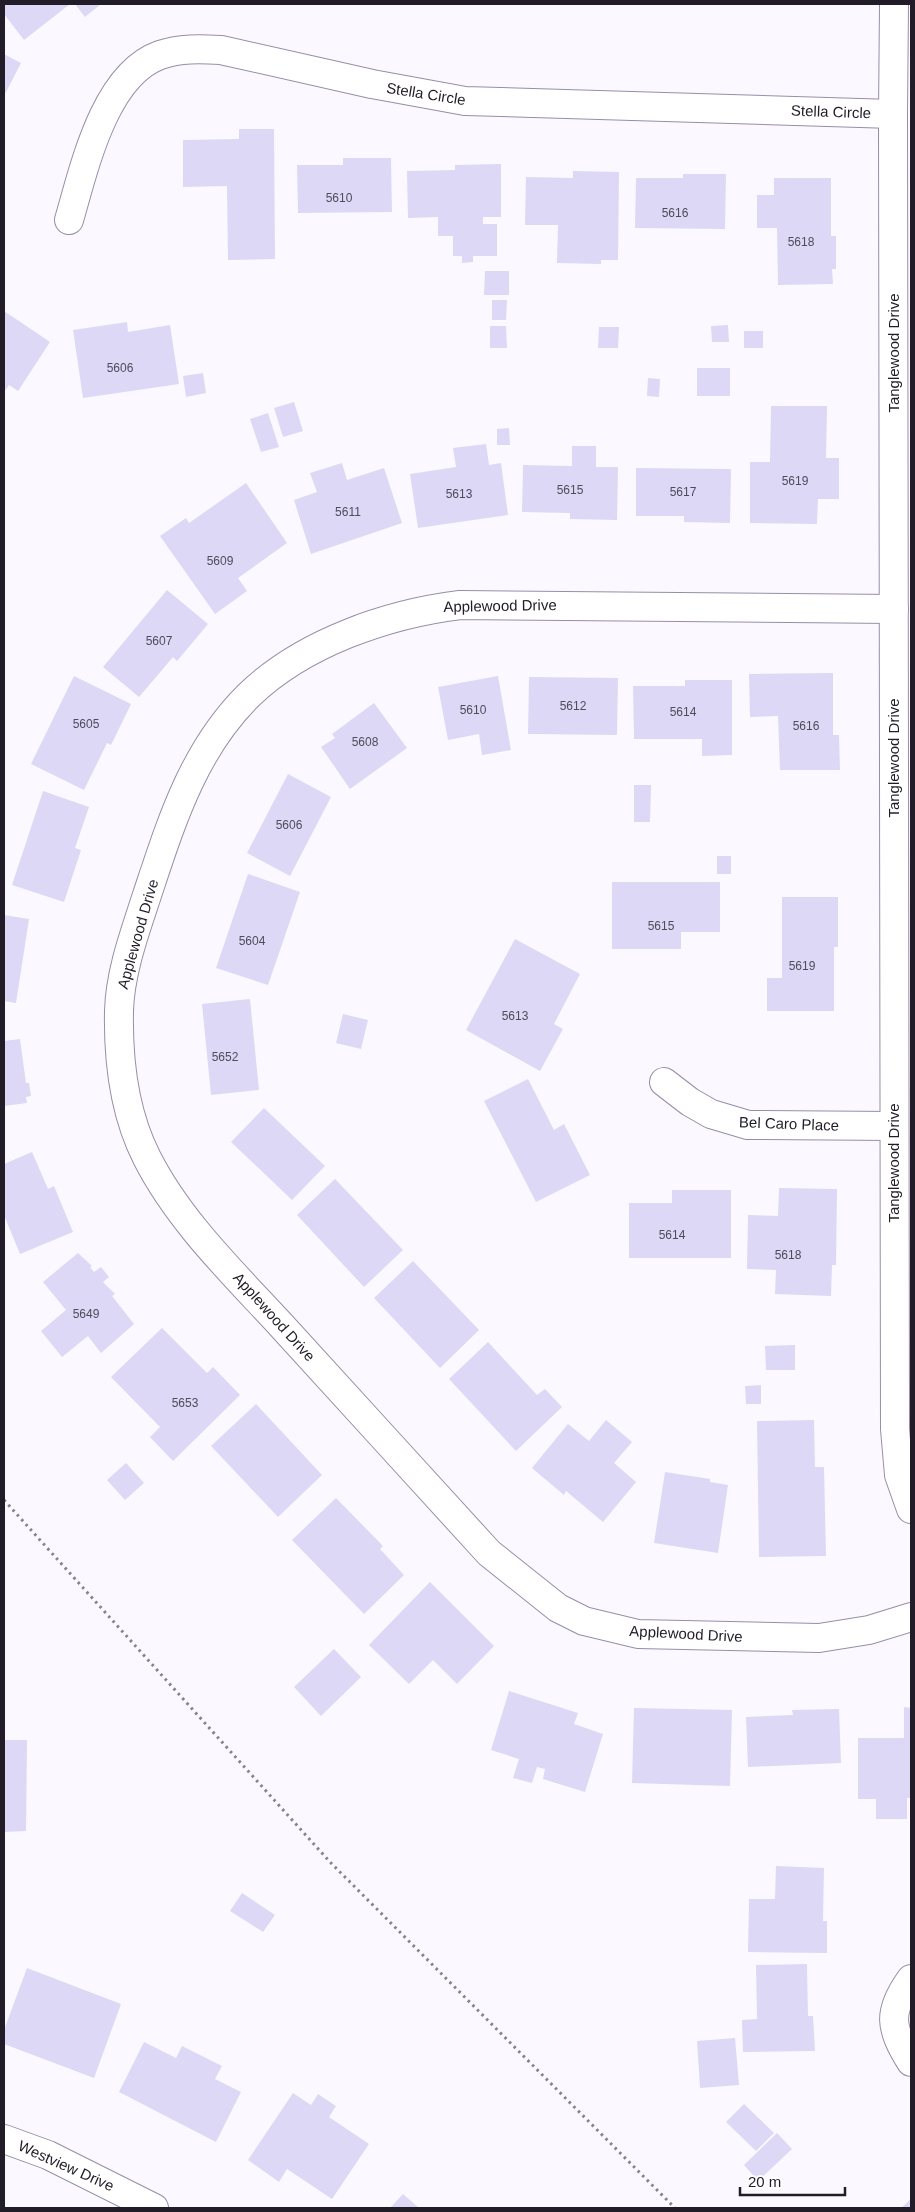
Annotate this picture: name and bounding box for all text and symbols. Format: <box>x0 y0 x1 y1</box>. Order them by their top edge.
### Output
street label: Stella Circle <box>385 79 467 108</box>
street label: Stella Circle <box>791 102 871 121</box>
house number: 5610 <box>326 191 353 205</box>
house number: 5616 <box>662 206 689 220</box>
house number: 5618 <box>788 235 815 249</box>
street label: Tanglewood Drive <box>885 293 902 413</box>
house number: 5606 <box>107 361 134 375</box>
house number: 5619 <box>782 474 809 488</box>
house number: 5615 <box>557 483 584 497</box>
house number: 5617 <box>670 485 697 499</box>
house number: 5613 <box>446 487 473 501</box>
house number: 5611 <box>335 505 361 519</box>
house number: 5609 <box>207 554 234 568</box>
street label: Applewood Drive <box>443 596 557 615</box>
house number: 5607 <box>146 634 173 648</box>
street label: Tanglewood Drive <box>885 698 902 818</box>
house number: 5612 <box>560 699 587 713</box>
house number: 5610 <box>460 703 487 717</box>
house number: 5614 <box>670 705 697 719</box>
house number: 5605 <box>73 717 100 731</box>
house number: 5616 <box>793 719 820 733</box>
house number: 5608 <box>352 735 379 749</box>
house number: 5606 <box>276 818 303 832</box>
street label: Applewood Drive <box>114 877 161 991</box>
house number: 5615 <box>648 919 675 933</box>
house number: 5604 <box>239 934 266 948</box>
house number: 5619 <box>789 959 816 973</box>
house number: 5613 <box>502 1009 529 1023</box>
house number: 5652 <box>212 1050 239 1064</box>
street label: Tanglewood Drive <box>885 1103 902 1223</box>
street label: Bel Caro Place <box>739 1113 839 1134</box>
house number: 5614 <box>659 1228 686 1242</box>
house number: 5618 <box>775 1248 802 1262</box>
street label: Applewood Drive <box>230 1269 319 1364</box>
house number: 5649 <box>73 1307 100 1321</box>
house number: 5653 <box>172 1396 199 1410</box>
street label: Applewood Drive <box>629 1622 743 1645</box>
street label: Westview Drive <box>16 2137 117 2194</box>
scale bar <box>740 2164 845 2196</box>
text: 20 m <box>748 2173 781 2190</box>

